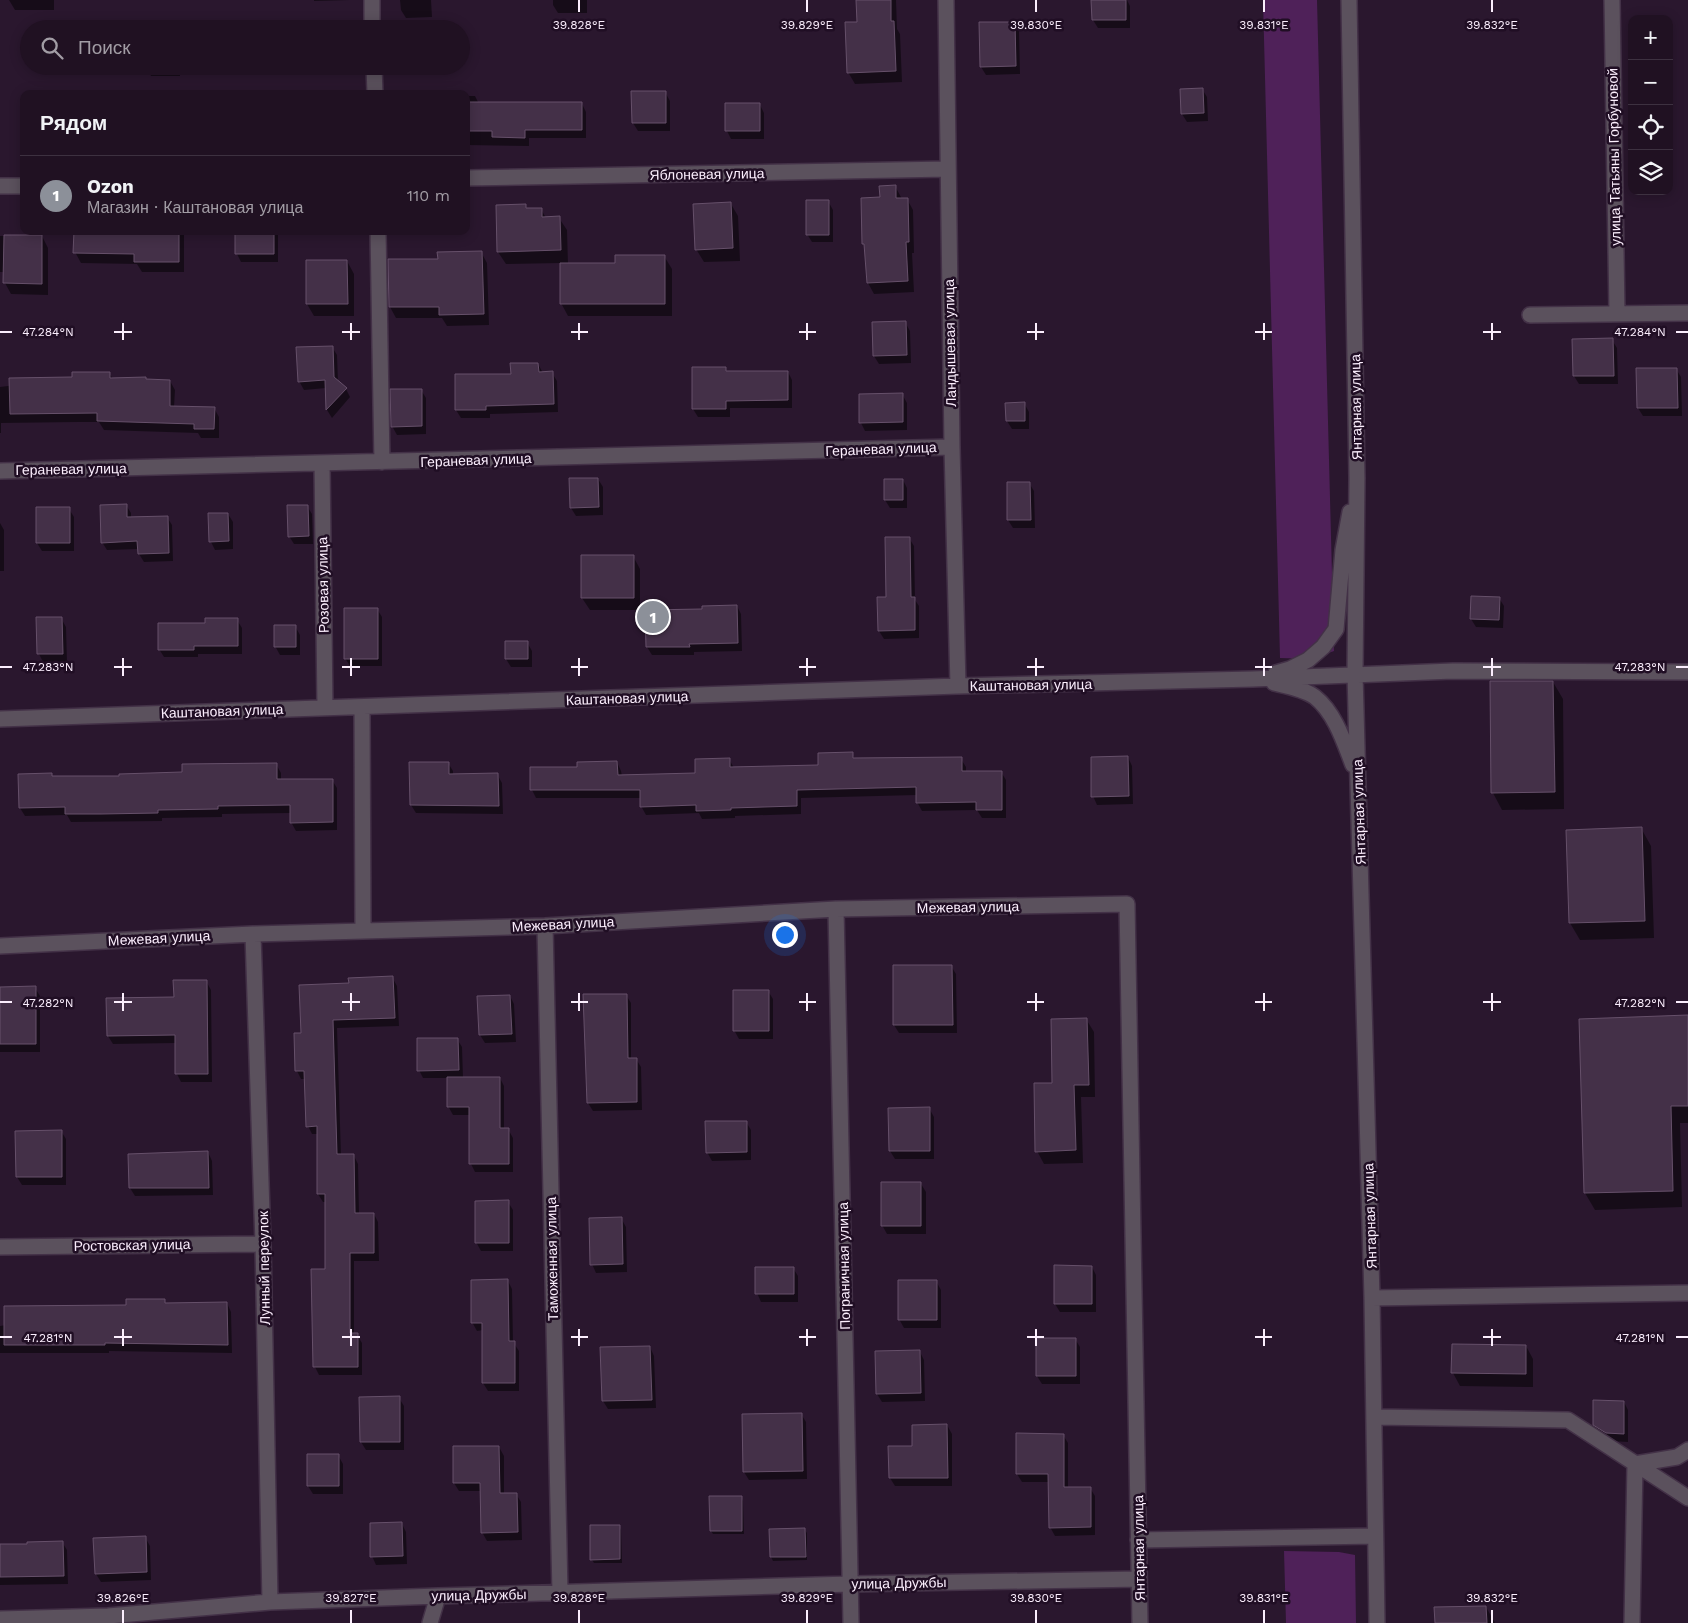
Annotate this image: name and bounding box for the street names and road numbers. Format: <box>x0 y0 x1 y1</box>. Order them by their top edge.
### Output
street label: улица Татьяны Горбуновой <box>1604 68 1624 246</box>
street label: Яблоневая улица <box>649 165 765 183</box>
street label: Ландышевая улица <box>941 279 959 407</box>
street label: Янтарная улица <box>1347 354 1365 460</box>
street label: Гераневая улица <box>825 439 937 459</box>
street label: Гераневая улица <box>420 450 532 470</box>
street label: Гераневая улица <box>15 460 127 478</box>
street label: Розовая улица <box>314 537 332 633</box>
street label: Каштановая улица <box>970 676 1093 694</box>
street label: Каштановая улица <box>565 688 689 708</box>
street label: Каштановая улица <box>160 701 284 721</box>
street label: Янтарная улица <box>1349 759 1369 865</box>
street label: Межевая улица <box>917 898 1020 916</box>
street label: Межевая улица <box>511 913 615 935</box>
street label: Межевая улица <box>107 927 211 949</box>
street label: Янтарная улица <box>1360 1163 1380 1269</box>
street label: Таможенная улица <box>543 1197 561 1321</box>
street label: Пограничная улица <box>835 1202 853 1330</box>
street label: Лунный переулок <box>255 1210 273 1325</box>
street label: Ростовская улица <box>73 1236 191 1254</box>
street label: Янтарная улица <box>1130 1495 1148 1601</box>
street label: улица Дружбы <box>851 1574 947 1592</box>
street label: улица Дружбы <box>431 1586 527 1604</box>

